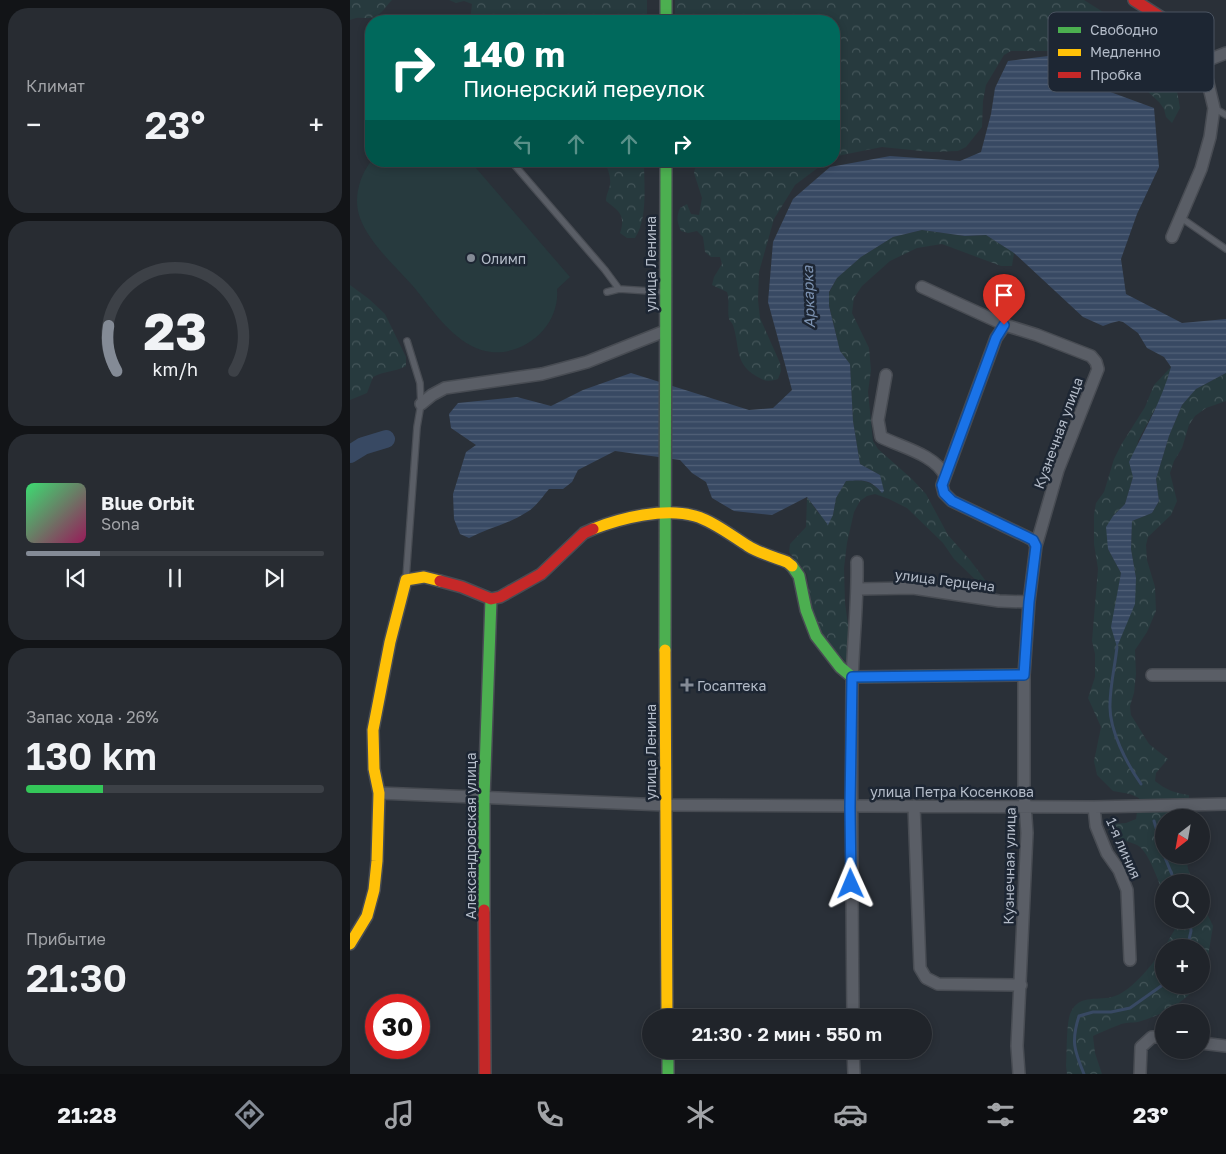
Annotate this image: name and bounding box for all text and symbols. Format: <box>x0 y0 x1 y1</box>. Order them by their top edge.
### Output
legend <box>1048 12 1214 92</box>
text: Свободно <box>1090 21 1158 38</box>
text: 140 m <box>463 33 565 75</box>
icon: right <box>380 35 445 100</box>
text: Медленно <box>1090 43 1161 60</box>
text: Пробка <box>1090 66 1142 83</box>
text: Пионерский переулок <box>463 75 705 102</box>
text: Климат <box>26 76 85 96</box>
text: 23° <box>145 102 205 147</box>
text: − <box>26 108 41 141</box>
text: + <box>309 108 324 141</box>
icon: left <box>509 130 537 158</box>
icon: ahead <box>562 130 590 158</box>
icon: ahead <box>615 130 643 158</box>
icon: right <box>668 130 696 158</box>
street label: улица Ленина <box>642 216 659 312</box>
place label: Олимп <box>481 250 526 267</box>
marker: Олимп <box>465 252 477 264</box>
water label: Аркарка <box>798 265 818 328</box>
pin <box>983 274 1025 325</box>
icon: arrive <box>990 281 1018 309</box>
text: 23 <box>143 299 207 361</box>
text: km/h <box>152 358 198 380</box>
street label: Кузнечная улица <box>1030 375 1086 491</box>
text: Blue Orbit <box>101 491 195 514</box>
text: Sona <box>101 514 140 534</box>
icon: previous <box>62 564 90 592</box>
icon: pause <box>161 564 189 592</box>
icon: next <box>260 564 288 592</box>
street label: улица Герцена <box>894 565 996 595</box>
place label: Госаптека <box>697 677 766 694</box>
marker: Госаптека <box>681 679 693 691</box>
street label: улица Ленина <box>642 704 659 800</box>
text: Запас хода · 26% <box>26 707 159 727</box>
text: 130 km <box>26 733 157 778</box>
street label: Александровская улица <box>462 752 479 920</box>
street label: улица Петра Косенкова <box>870 783 1034 800</box>
street label: Кузнечная улица <box>999 807 1019 925</box>
north arrow <box>1155 809 1210 864</box>
map controls <box>1155 809 1210 1059</box>
street label: 1-я линия <box>1103 815 1145 881</box>
position arrow <box>824 857 876 909</box>
button: search <box>1155 874 1210 929</box>
text: Прибытие <box>26 929 106 949</box>
button: + <box>1155 939 1210 994</box>
text: 21:30 <box>26 955 127 1000</box>
speed limit sign: 30 <box>365 994 430 1059</box>
button: − <box>1155 1004 1210 1059</box>
text: 21:30 · 2 мин · 550 m <box>692 1022 882 1045</box>
icon: directions <box>232 1097 267 1132</box>
icon: music <box>382 1097 417 1132</box>
icon: phone <box>532 1097 567 1132</box>
icon: climate <box>683 1097 718 1132</box>
icon: car <box>833 1097 868 1132</box>
icon: filters <box>983 1097 1018 1132</box>
text: 21:28 <box>58 1101 117 1128</box>
text: 23° <box>1133 1101 1168 1128</box>

